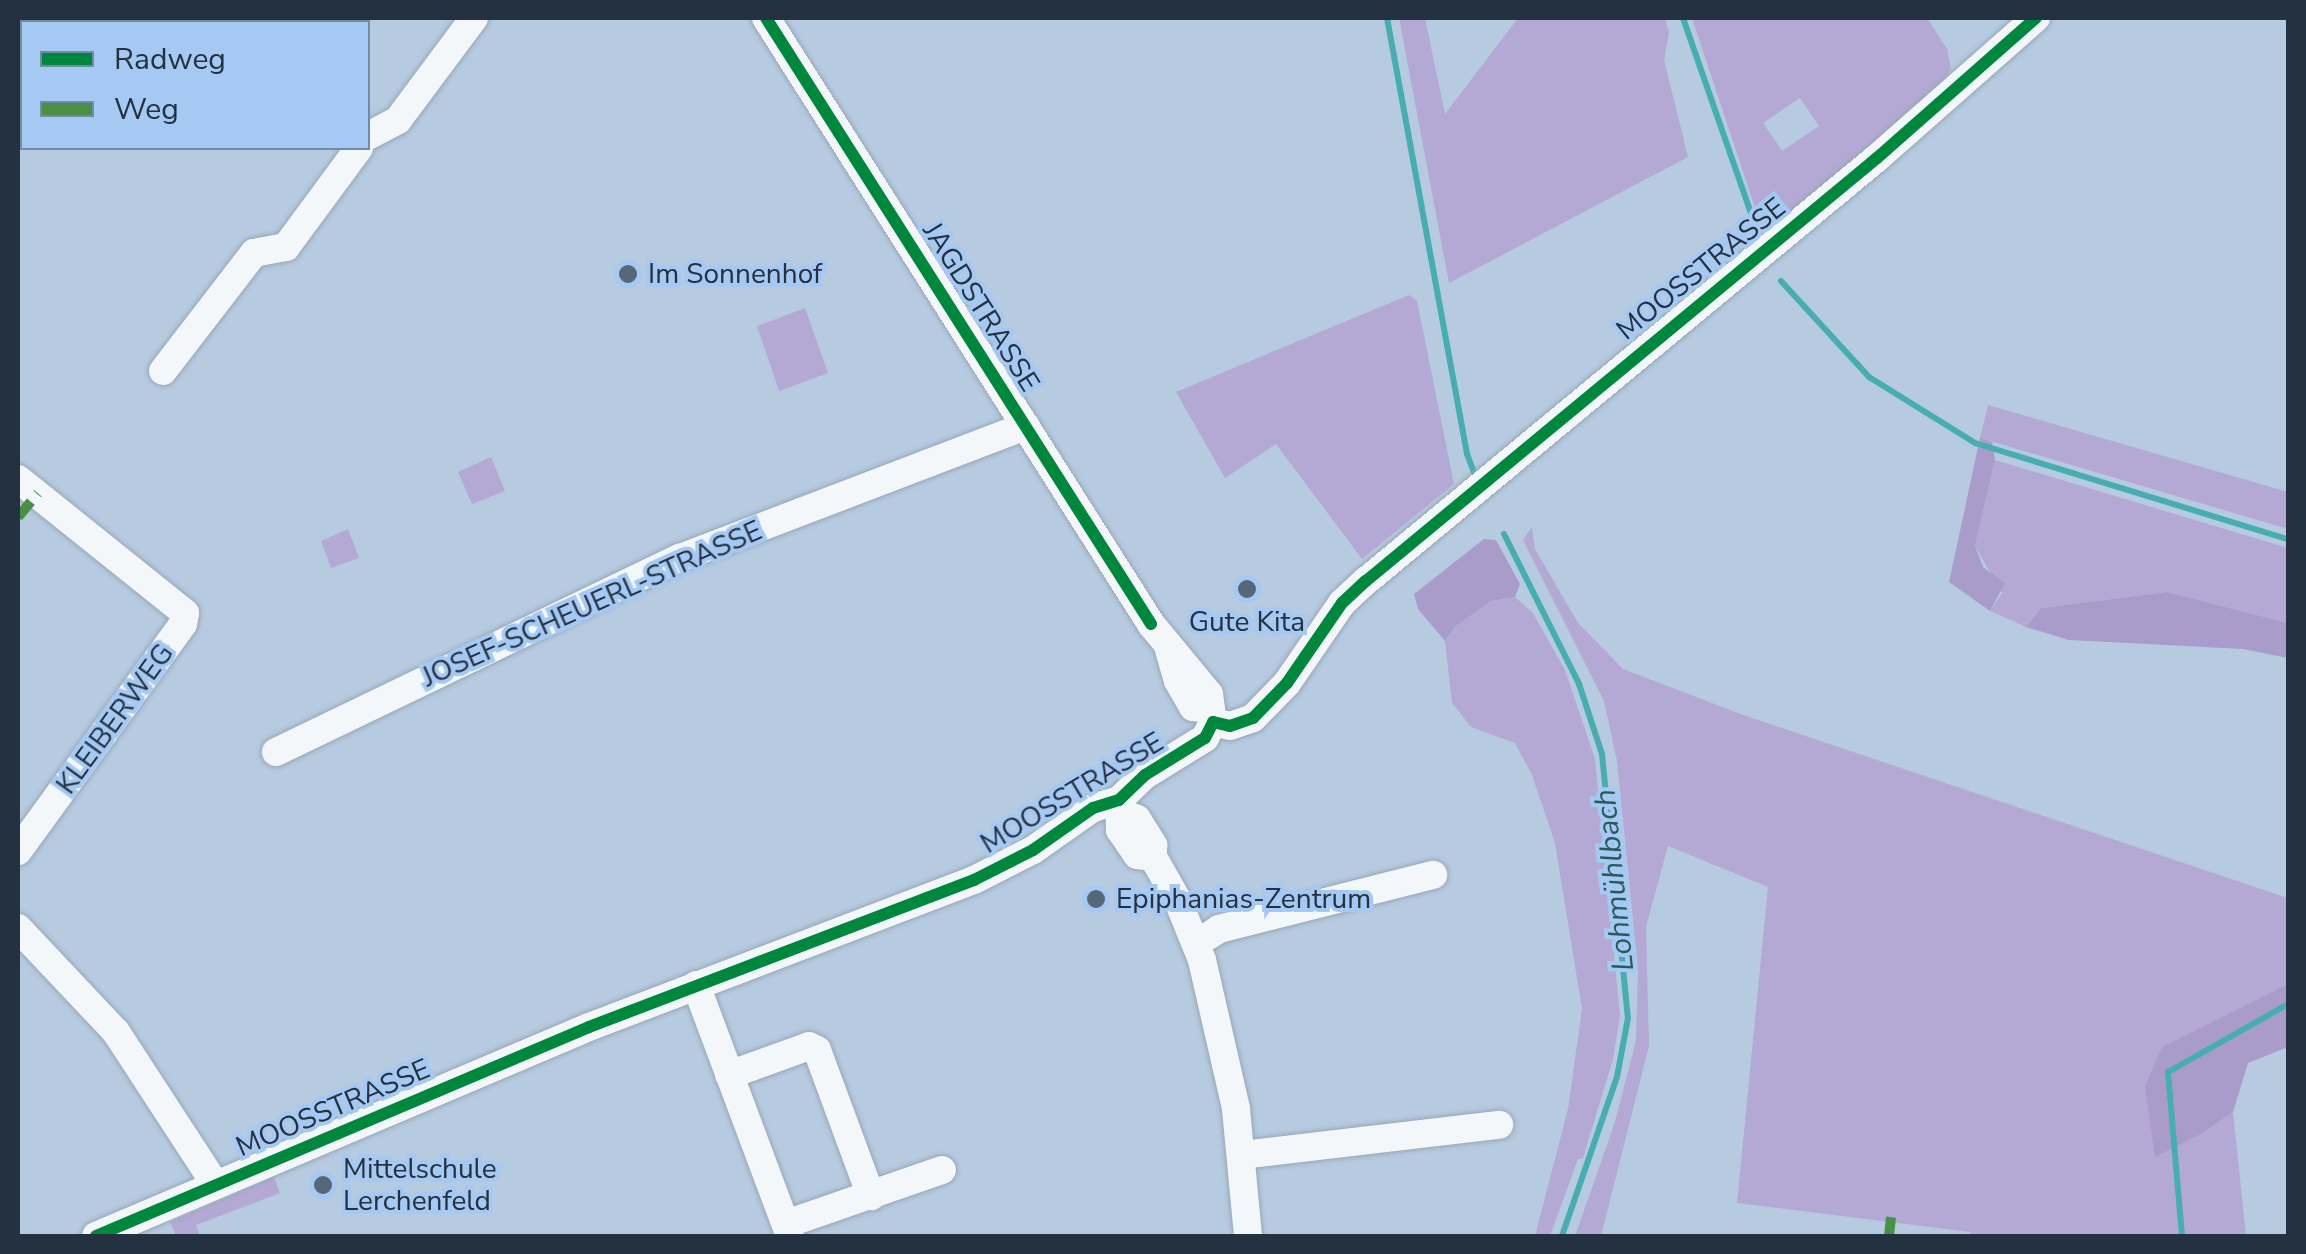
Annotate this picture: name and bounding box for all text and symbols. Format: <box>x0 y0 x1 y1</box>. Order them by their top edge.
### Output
legend <box>20 20 370 150</box>
text: Radweg <box>114 39 226 80</box>
text: Weg <box>114 89 179 130</box>
street label: MOOSSTRASSE <box>1610 191 1792 347</box>
street label: JAGDSTRASSE <box>916 216 1046 398</box>
place label: Im Sonnenhof <box>648 257 822 291</box>
marker: Im Sonnenhof <box>617 263 639 285</box>
street label: JOSEF-SCHEUERL-STRASSE <box>417 514 767 694</box>
marker: Gute Kita <box>1236 578 1258 600</box>
place label: Gute Kita <box>1189 605 1305 639</box>
street label: KLEIBERWEG <box>49 637 181 801</box>
street label: MOOSSTRASSE <box>975 725 1169 861</box>
water label: Lohmühlbach <box>1588 787 1642 973</box>
place label: Epiphanias-Zentrum <box>1116 882 1371 916</box>
marker: Epiphanias-Zentrum <box>1085 888 1107 910</box>
street label: MOOSSTRASSE <box>231 1052 435 1164</box>
place label: Mittelschule Lerchenfeld <box>343 1152 497 1218</box>
marker: Mittelschule Lerchenfeld <box>312 1174 334 1196</box>

